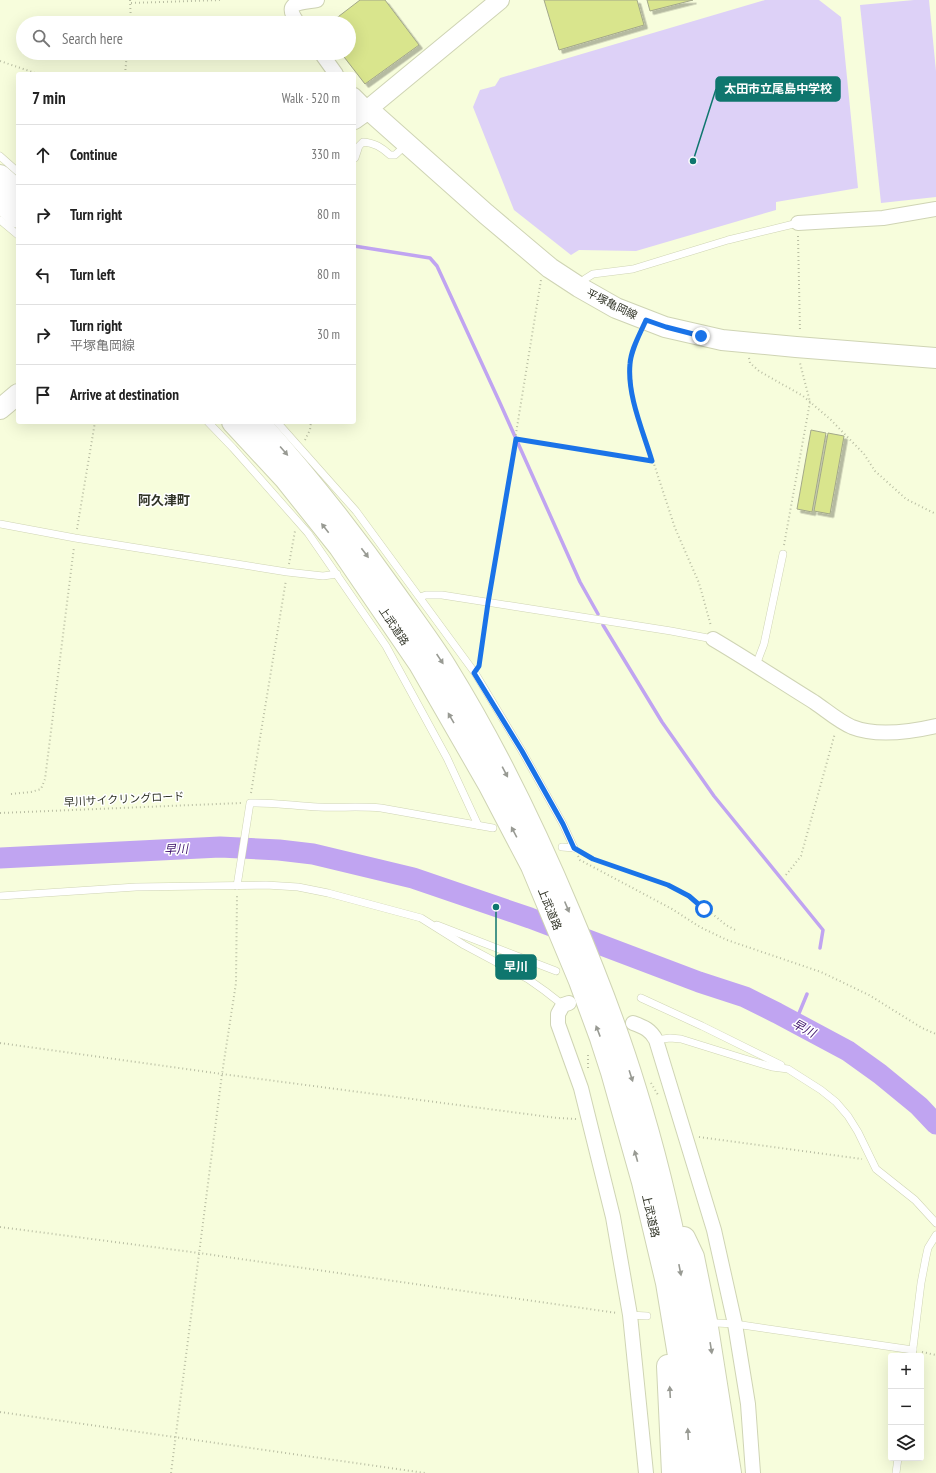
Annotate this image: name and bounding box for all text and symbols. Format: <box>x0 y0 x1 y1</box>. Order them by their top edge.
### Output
search box <box>16 16 356 60</box>
icon: search <box>30 27 52 49</box>
text: Search here <box>62 29 123 48</box>
callout: 太田市立尾島中学校 <box>716 77 840 101</box>
text: 太田市立尾島中学校 <box>724 81 832 96</box>
text: 7 min <box>32 87 66 109</box>
text: Walk · 520 m <box>282 90 340 107</box>
icon: ahead <box>32 144 54 166</box>
text: Continue <box>70 145 117 164</box>
text: 330 m <box>311 146 340 163</box>
icon: right <box>32 204 54 226</box>
text: Turn right <box>70 205 122 224</box>
text: 80 m <box>317 206 340 223</box>
icon: left <box>32 264 54 286</box>
text: Turn left <box>70 265 115 284</box>
text: 80 m <box>317 266 340 283</box>
street label: 平塚亀岡線 <box>584 286 640 322</box>
text: Turn right <box>70 316 122 335</box>
icon: right <box>32 324 54 346</box>
text: 30 m <box>317 326 340 343</box>
route end <box>692 327 710 345</box>
text: 平塚亀岡線 <box>70 337 135 354</box>
icon: arrive <box>32 384 54 406</box>
text: Arrive at destination <box>70 385 179 404</box>
one-way arrow <box>280 446 289 457</box>
district label: 阿久津町 <box>138 492 190 509</box>
one-way arrow <box>320 523 329 534</box>
one-way arrow <box>361 547 369 558</box>
street label: 上武道路 <box>376 604 412 648</box>
one-way arrow <box>436 654 444 664</box>
one-way arrow <box>448 712 455 724</box>
one-way arrow <box>501 766 508 778</box>
street label: 早川サイクリングロード <box>63 789 185 809</box>
one-way arrow <box>511 826 517 837</box>
water label: 早川 <box>164 841 190 857</box>
street label: 上武道路 <box>535 886 565 932</box>
route start <box>695 900 713 918</box>
one-way arrow <box>564 901 570 912</box>
callout: 早川 <box>496 955 536 979</box>
text: 早川 <box>504 959 528 974</box>
water label: 早川 <box>790 1016 820 1041</box>
one-way arrow <box>595 1025 601 1037</box>
one-way arrow <box>628 1070 634 1082</box>
one-way arrow <box>633 1149 639 1161</box>
street label: 上武道路 <box>639 1193 663 1239</box>
one-way arrow <box>677 1264 683 1276</box>
one-way arrow <box>708 1342 714 1354</box>
map controls <box>888 1353 924 1461</box>
button: + <box>888 1353 924 1389</box>
one-way arrow <box>666 1386 673 1398</box>
button: − <box>888 1389 924 1425</box>
button: layers <box>888 1425 924 1461</box>
one-way arrow <box>685 1428 692 1440</box>

